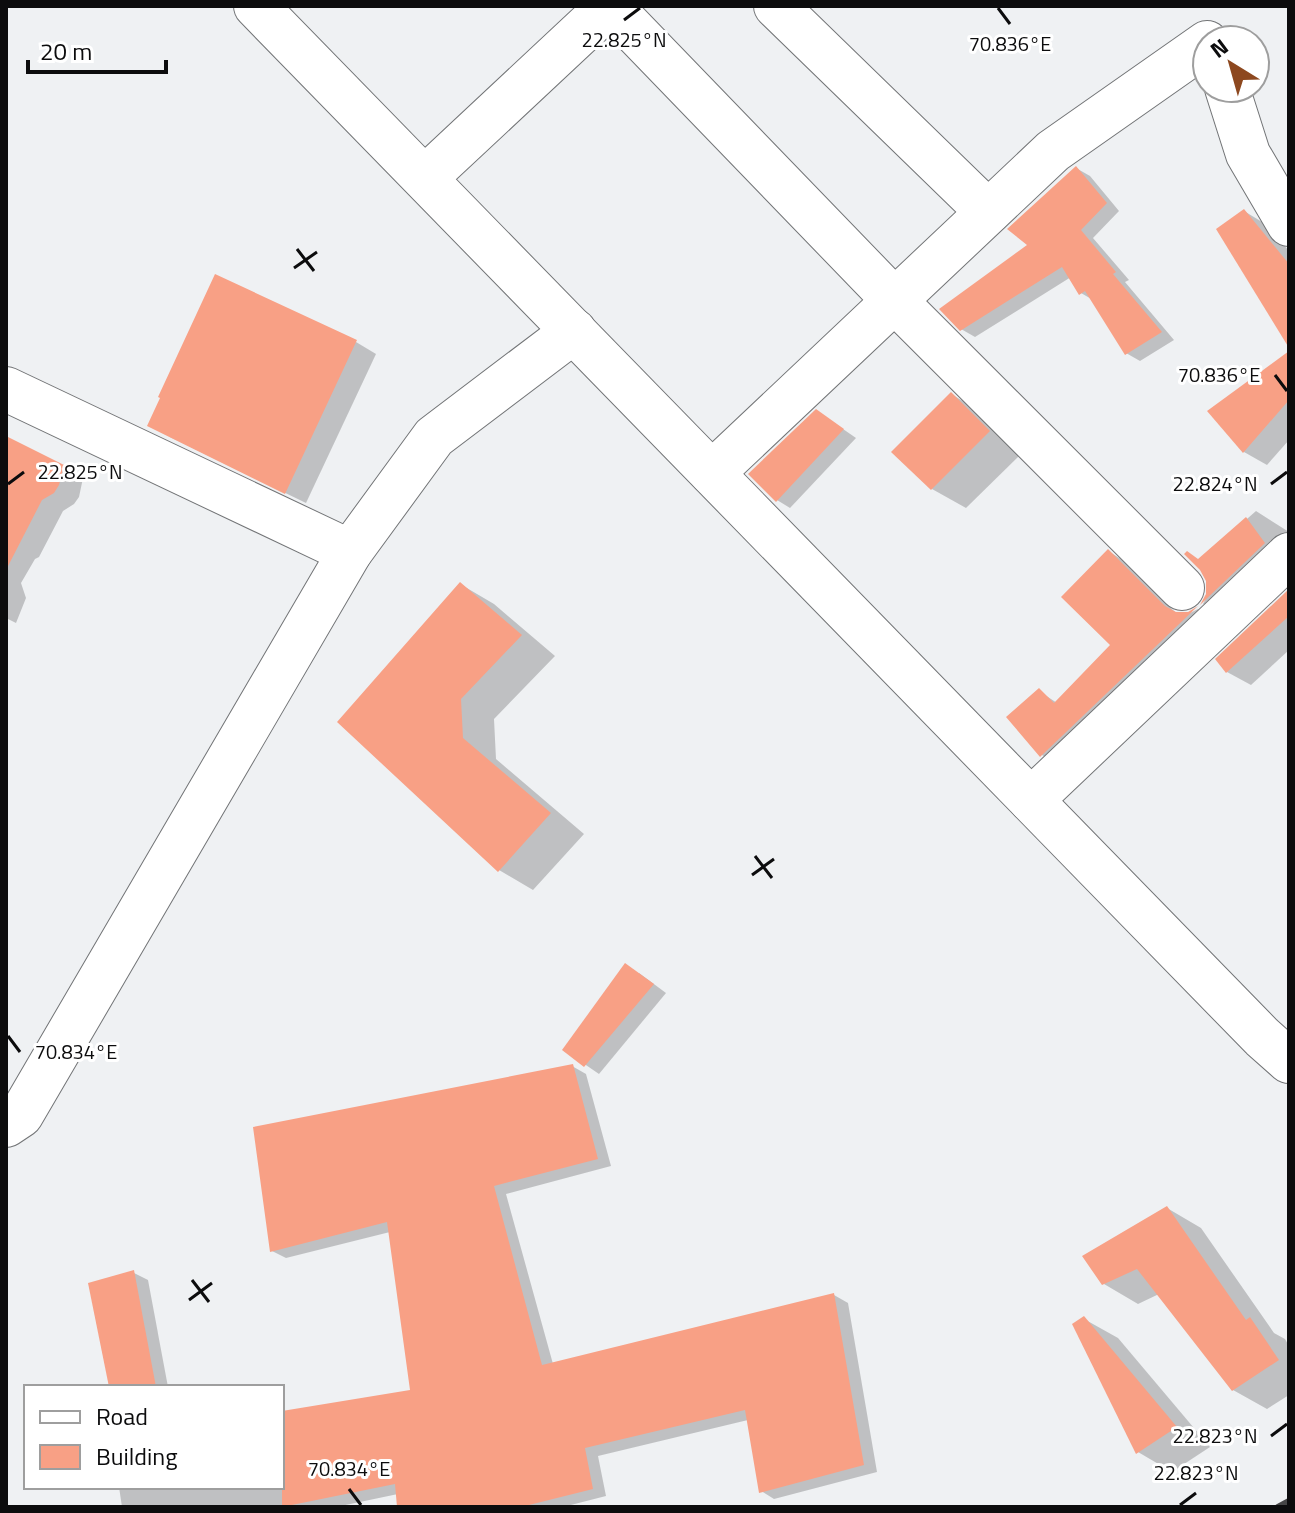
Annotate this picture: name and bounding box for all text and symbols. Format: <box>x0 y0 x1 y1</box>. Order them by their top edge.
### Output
scale bar <box>28 24 166 74</box>
text: 22.825°N <box>581 24 667 55</box>
north arrow <box>1191 24 1271 104</box>
text: 70.836°E <box>969 28 1051 59</box>
text: N <box>1203 30 1235 66</box>
text: 20 m <box>40 33 92 69</box>
text: 70.836°E <box>1178 359 1260 390</box>
text: 22.825°N <box>37 456 123 487</box>
text: 22.824°N <box>1172 468 1258 499</box>
text: 70.834°E <box>35 1036 117 1067</box>
legend <box>24 1385 284 1489</box>
text: Road <box>96 1398 148 1434</box>
text: 22.823°N <box>1172 1420 1258 1451</box>
text: Building <box>96 1438 178 1474</box>
text: 70.834°E <box>308 1453 390 1484</box>
text: 22.823°N <box>1153 1457 1239 1488</box>

